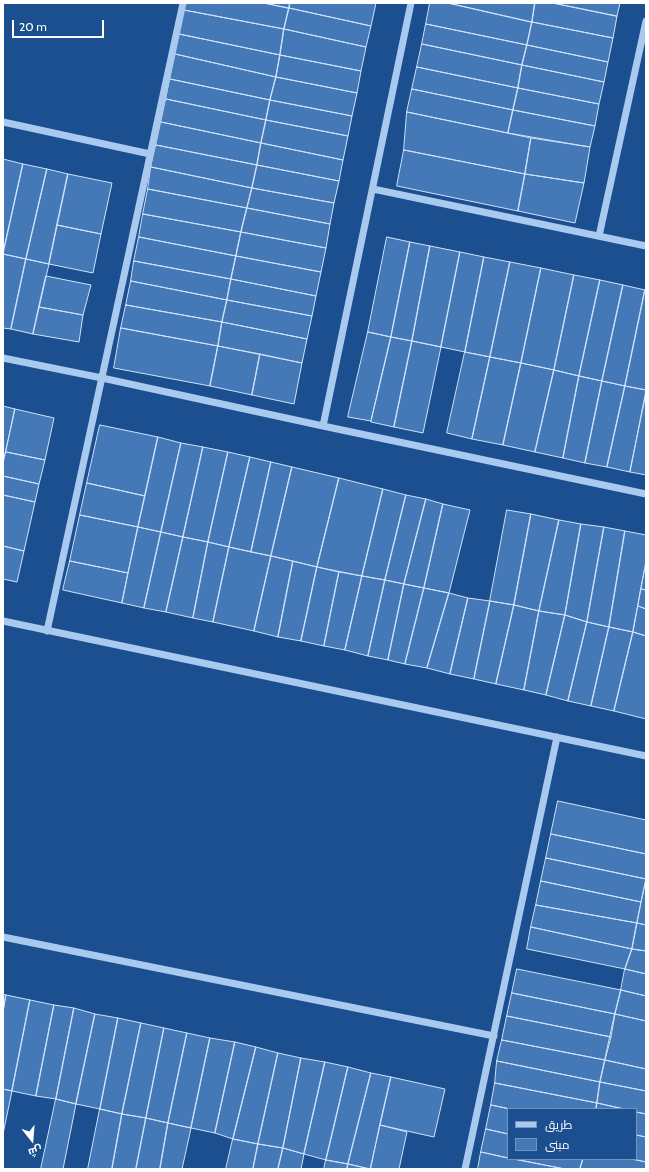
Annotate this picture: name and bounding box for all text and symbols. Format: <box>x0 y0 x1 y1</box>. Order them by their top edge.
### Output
scale bar <box>14 12 106 38</box>
text: 20 m <box>19 19 47 34</box>
legend <box>507 1108 637 1160</box>
text: طريق <box>545 1117 572 1132</box>
north arrow <box>12 1120 52 1160</box>
text: مبنى <box>545 1137 570 1152</box>
text: ش <box>27 1143 44 1160</box>

